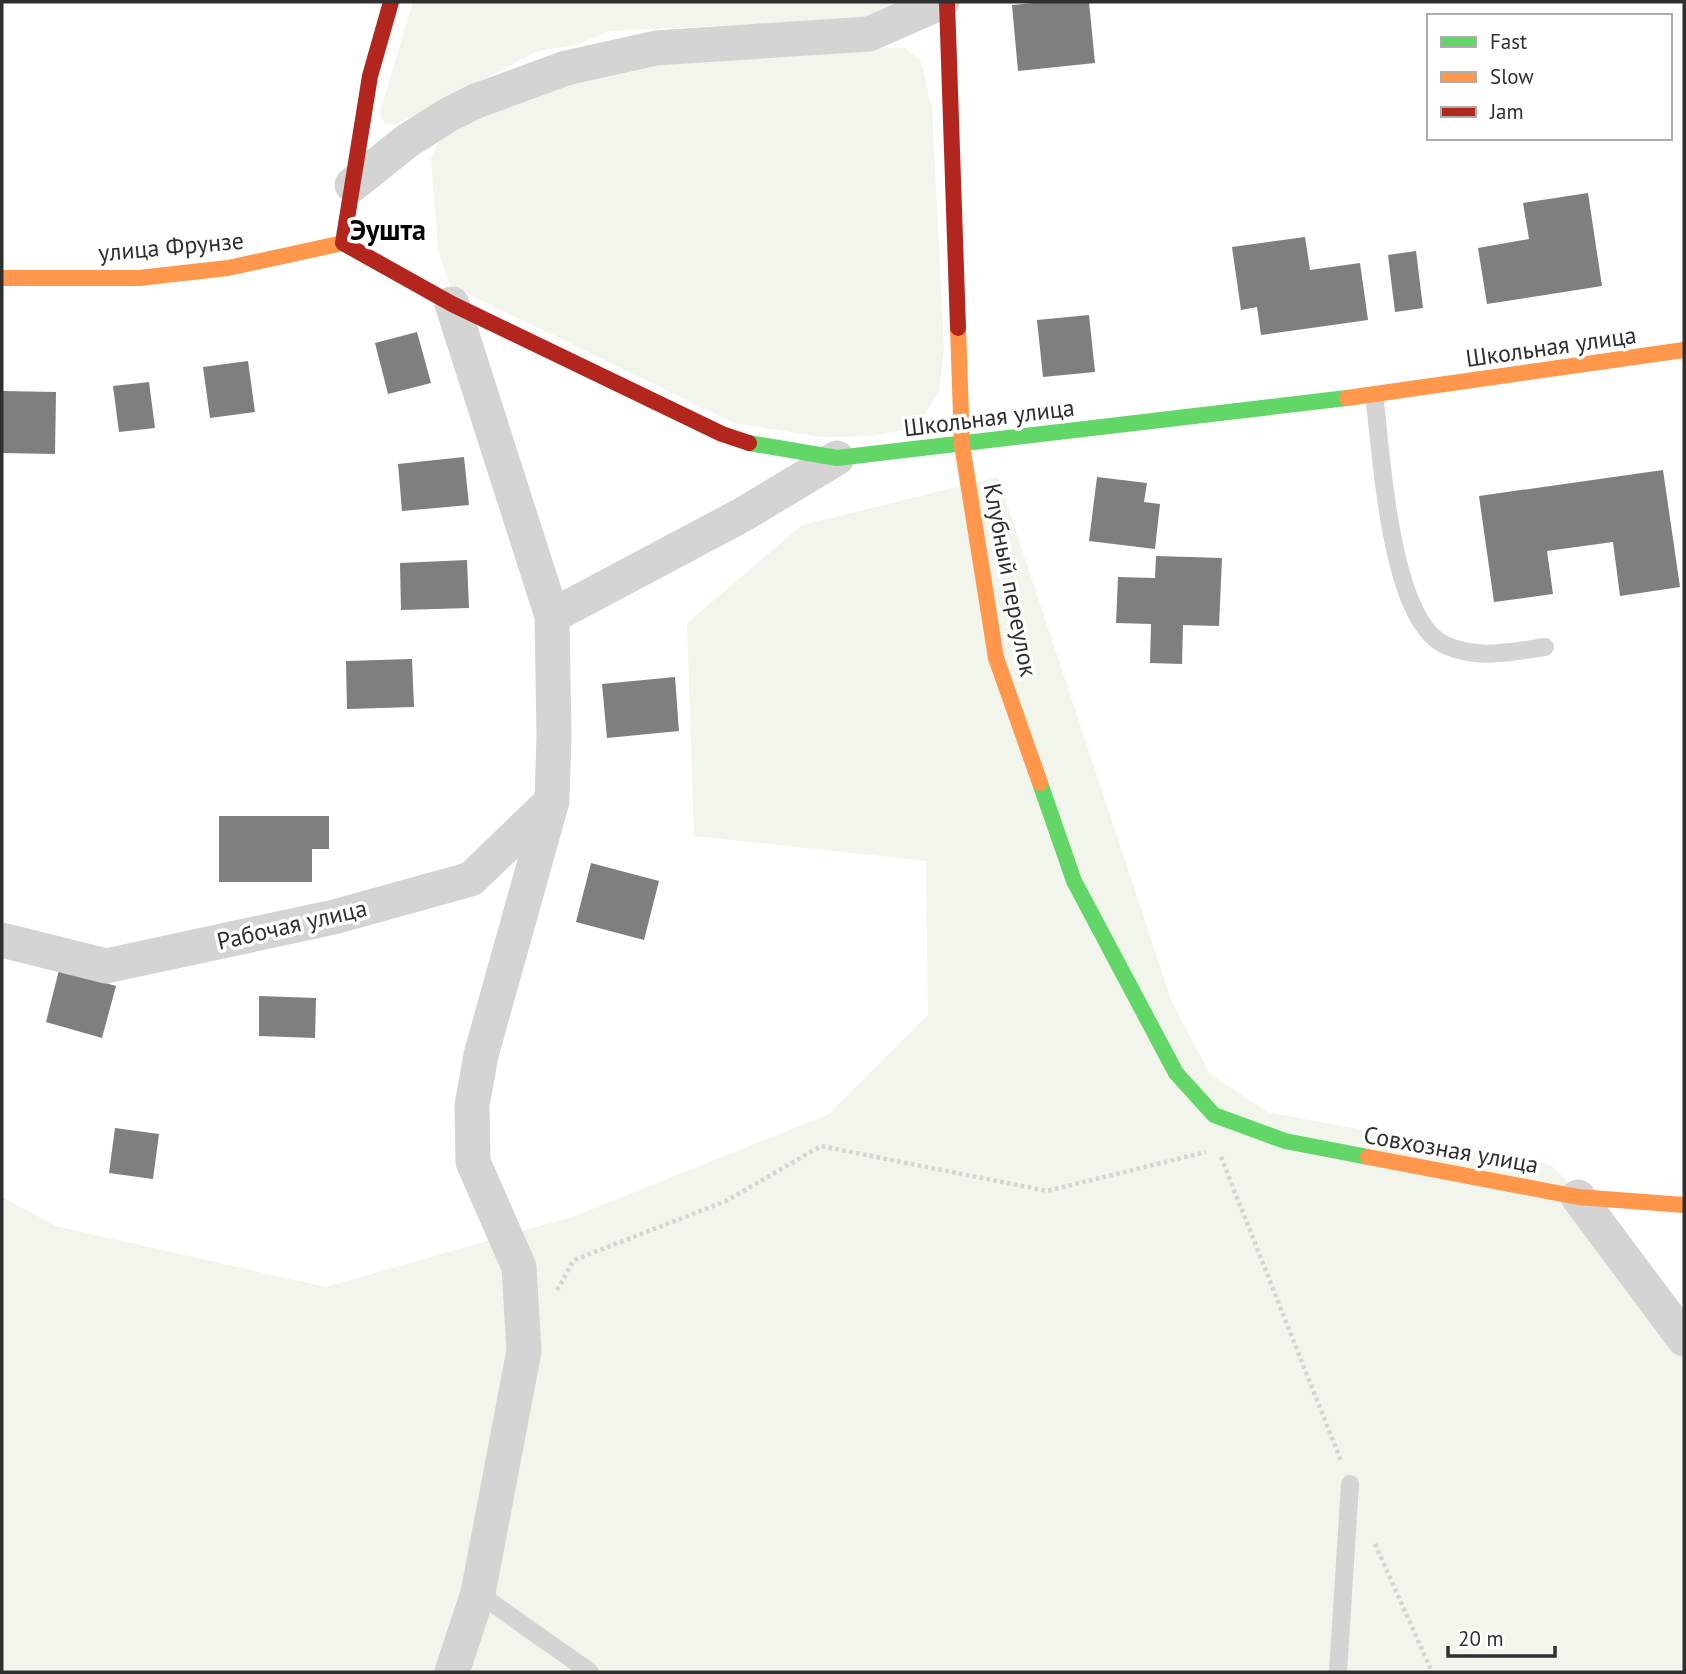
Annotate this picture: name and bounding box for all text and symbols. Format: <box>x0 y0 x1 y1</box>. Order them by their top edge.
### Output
legend <box>1427 14 1672 140</box>
text: Fast <box>1490 28 1527 55</box>
text: Slow <box>1490 63 1534 90</box>
text: Jam <box>1489 98 1524 125</box>
district label: Эушта <box>350 211 426 248</box>
street label: улица Фрунзе <box>97 225 245 268</box>
street label: Школьная улица <box>1464 319 1638 374</box>
street label: Школьная улица <box>902 392 1076 443</box>
street label: Клубный переулок <box>977 481 1045 680</box>
street label: Рабочая улица <box>214 892 370 957</box>
street label: Совхозная улица <box>1361 1119 1541 1180</box>
scale bar <box>1448 1614 1555 1658</box>
text: 20 m <box>1458 1625 1504 1652</box>

